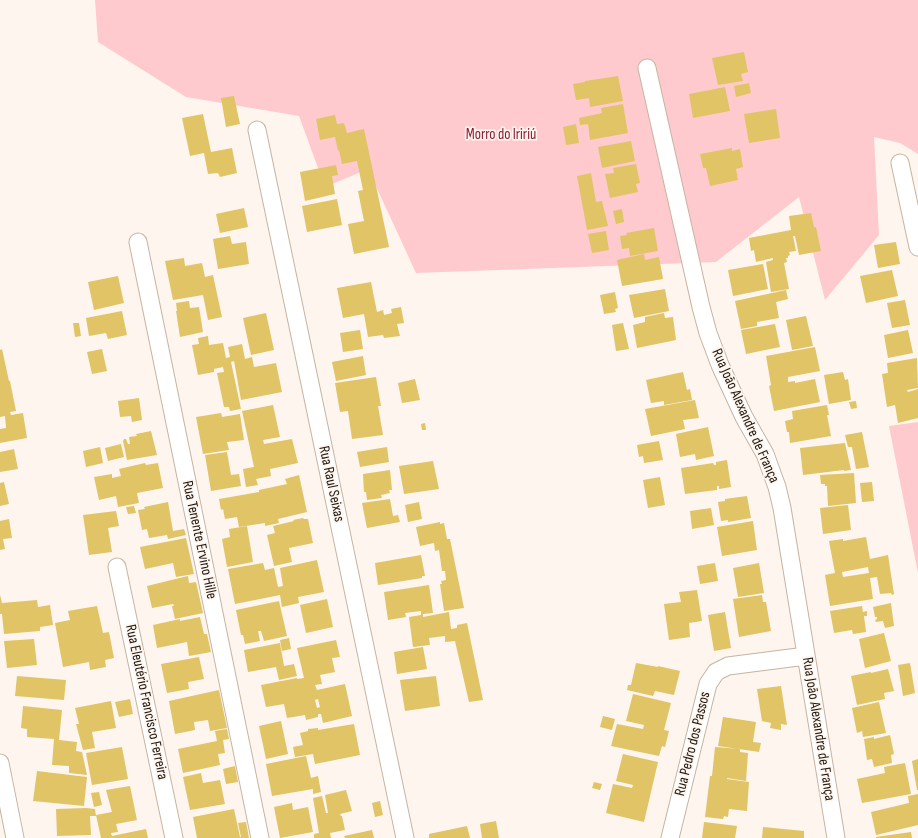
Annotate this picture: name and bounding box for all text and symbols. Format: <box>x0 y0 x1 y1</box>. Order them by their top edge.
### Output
park label: Morro do Iririú <box>466 126 536 144</box>
street label: Rua João Alexandre de França <box>707 346 783 486</box>
street label: Rua Raul Seixas <box>314 444 348 524</box>
street label: Rua Tenente Ervino Hille <box>178 479 220 601</box>
street label: Rua Eleutério Francisco Ferreira <box>121 623 171 781</box>
street label: Rua João Alexandre de França <box>798 656 838 802</box>
street label: Rua Pedro dos Passos <box>671 690 715 798</box>

